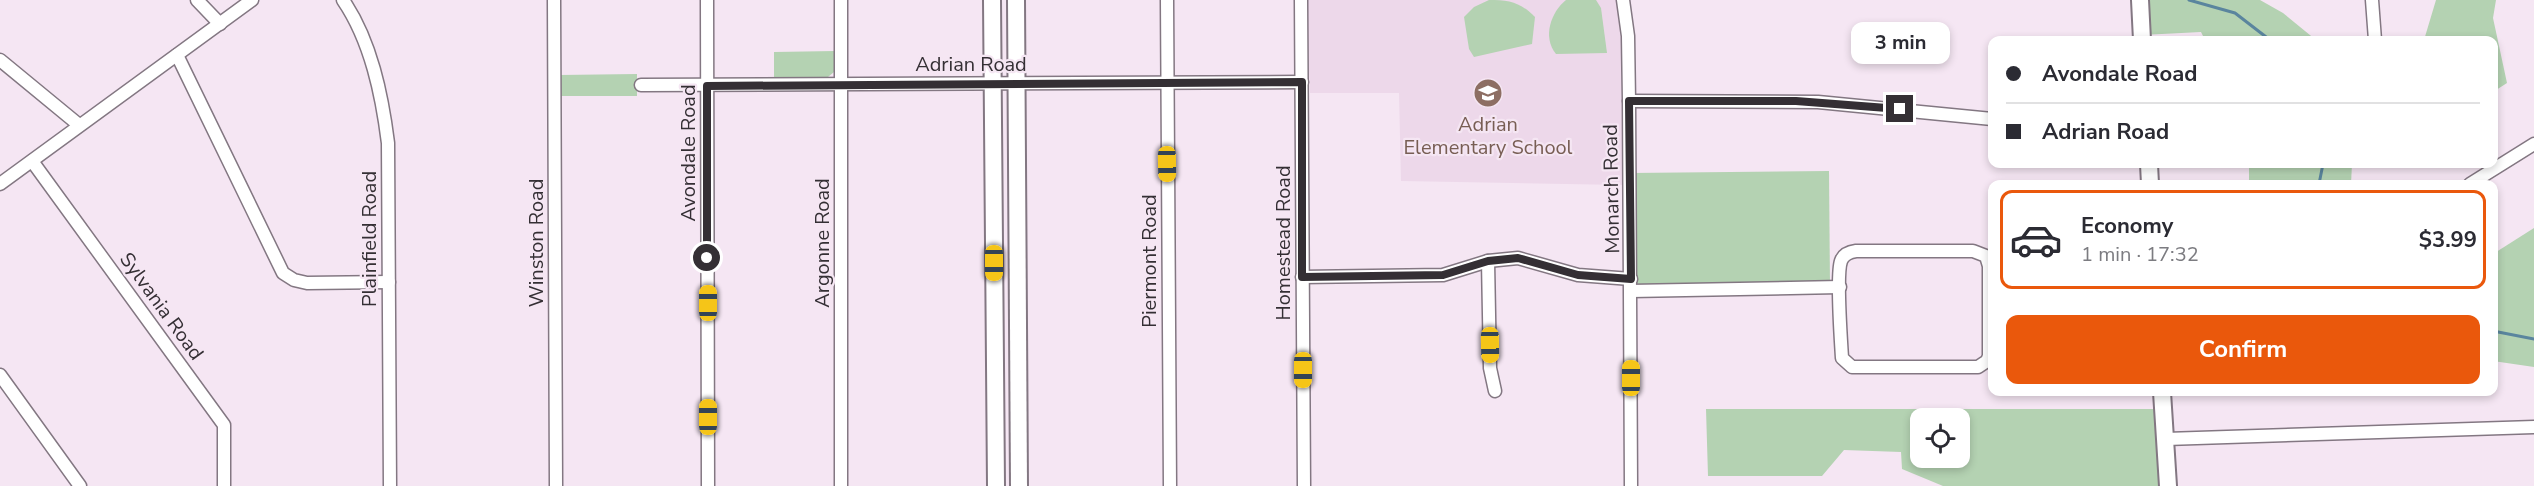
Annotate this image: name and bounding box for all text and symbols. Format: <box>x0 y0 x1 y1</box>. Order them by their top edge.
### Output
callout: 3 min <box>1850 22 1950 64</box>
text: 3 min <box>1875 29 1926 56</box>
street label: Adrian Road <box>915 51 1027 78</box>
text: Avondale Road <box>2042 59 2197 89</box>
school or university icon: Adrian Elementary School <box>1472 77 1504 109</box>
street label: Avondale Road <box>675 84 702 222</box>
route end <box>1886 95 1913 122</box>
place label: Adrian Elementary School <box>1403 111 1573 161</box>
text: Adrian Road <box>2042 117 2169 147</box>
street label: Monarch Road <box>1597 124 1626 254</box>
car <box>1158 146 1176 182</box>
street label: Homestead Road <box>1270 165 1297 321</box>
street label: Plainfield Road <box>356 171 383 307</box>
street label: Argonne Road <box>809 178 836 308</box>
street label: Winston Road <box>523 179 550 307</box>
street label: Piermont Road <box>1136 194 1163 328</box>
text: Economy <box>2081 211 2173 241</box>
icon: car <box>2009 213 2063 267</box>
text: $3.99 <box>2419 225 2477 255</box>
text: 1 min · 17:32 <box>2081 241 2199 268</box>
route start <box>693 244 720 271</box>
car <box>985 245 1003 281</box>
street label: Sylvania Road <box>113 247 210 366</box>
car <box>699 285 717 321</box>
button: Confirm <box>2006 315 2480 384</box>
car <box>1481 327 1499 363</box>
car <box>1294 352 1312 388</box>
car <box>1622 360 1640 396</box>
car <box>699 399 717 435</box>
map controls <box>1910 408 1970 468</box>
button: locate <box>1910 408 1970 468</box>

